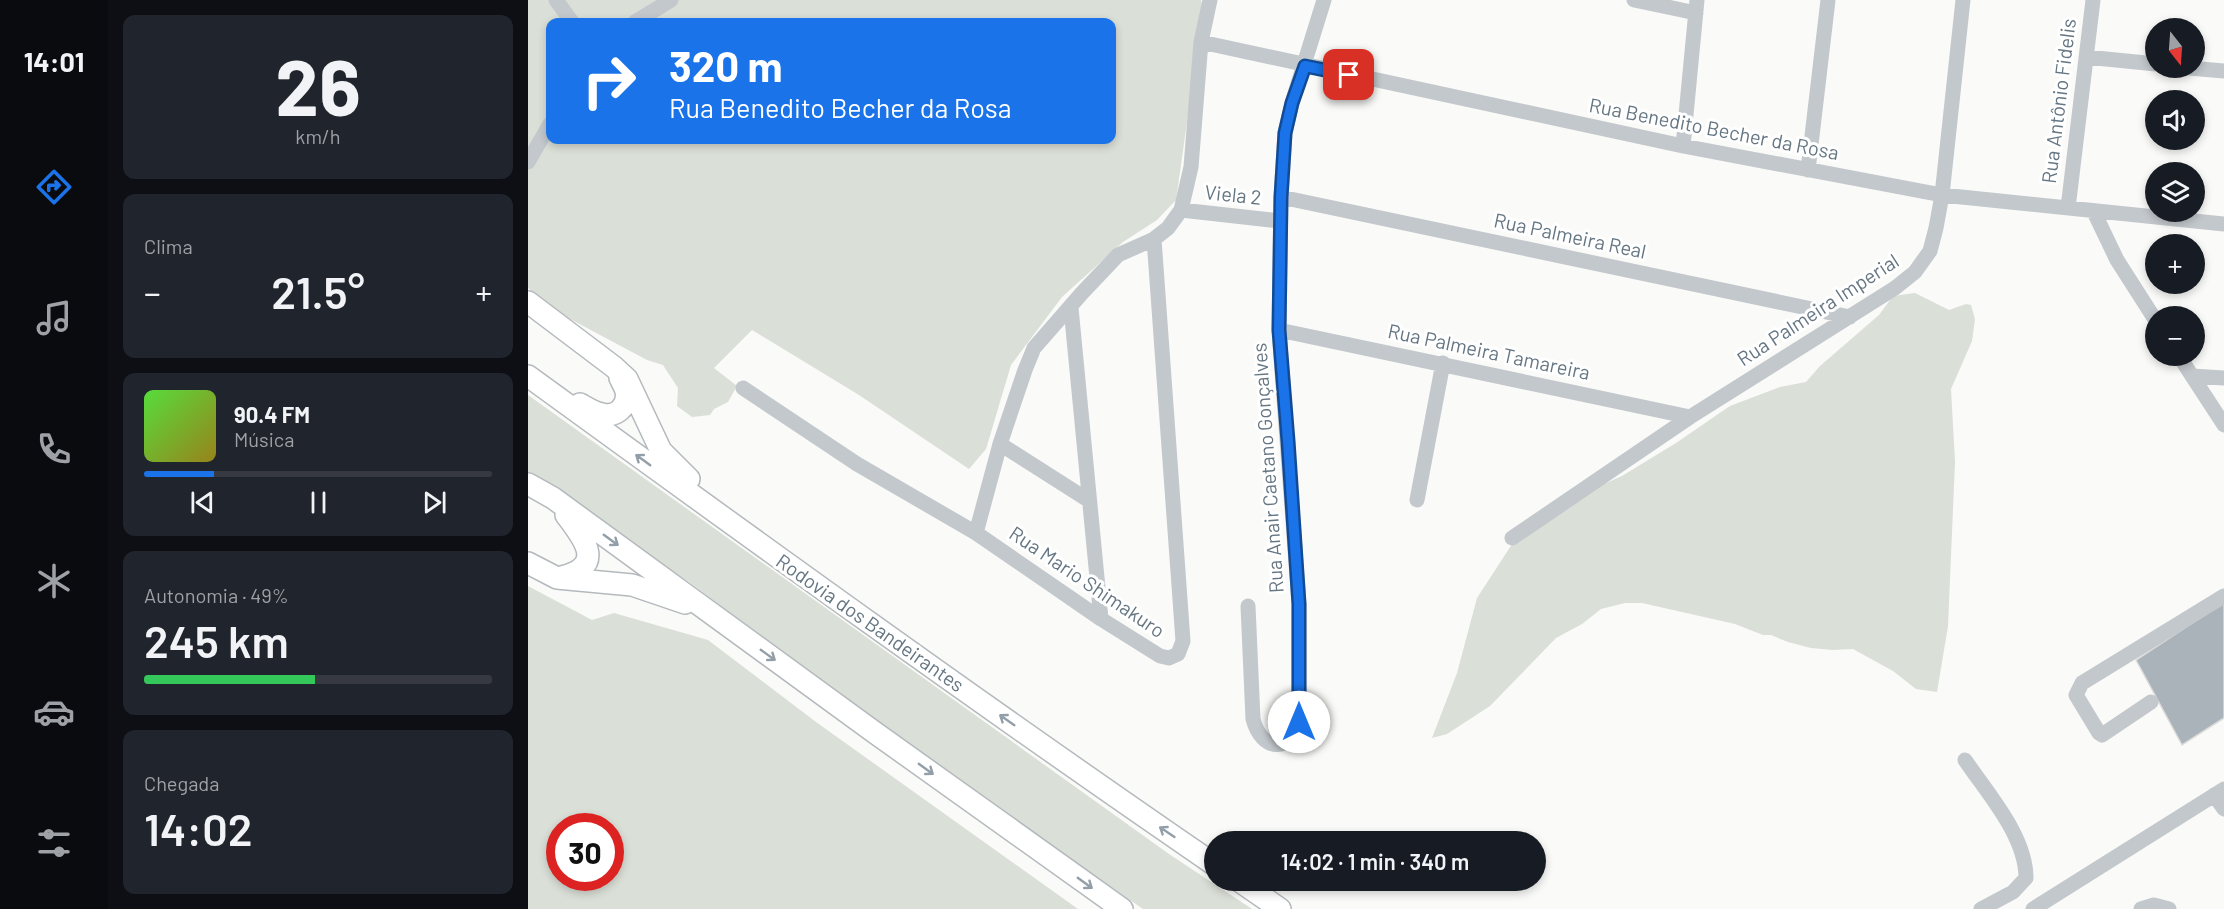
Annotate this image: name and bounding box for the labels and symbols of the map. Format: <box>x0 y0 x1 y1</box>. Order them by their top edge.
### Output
street label: Rua Antônio Fidelis <box>2036 17 2080 185</box>
north arrow <box>2145 18 2205 78</box>
pin <box>1323 49 1374 100</box>
street label: Rua Benedito Becher da Rosa <box>1587 92 1841 164</box>
street label: Viela 2 <box>1203 179 1263 209</box>
street label: Rua Palmeira Real <box>1492 207 1648 263</box>
street label: Rua Palmeira Imperial <box>1732 248 1903 370</box>
street label: Rua Palmeira Tamareira <box>1386 318 1592 384</box>
street label: Rua Anair Caetano Gonçalves <box>1246 342 1288 594</box>
one-way arrow <box>636 454 652 466</box>
street label: Rua Mario Shimakuro <box>1005 520 1170 642</box>
one-way arrow <box>602 534 618 547</box>
street label: Rodovia dos Bandeirantes <box>772 548 969 696</box>
one-way arrow <box>760 649 776 661</box>
position arrow <box>1267 690 1331 754</box>
one-way arrow <box>999 714 1015 727</box>
one-way arrow <box>918 763 934 775</box>
speed limit sign: 30 <box>546 813 624 891</box>
one-way arrow <box>1159 826 1175 838</box>
one-way arrow <box>1077 876 1093 889</box>

